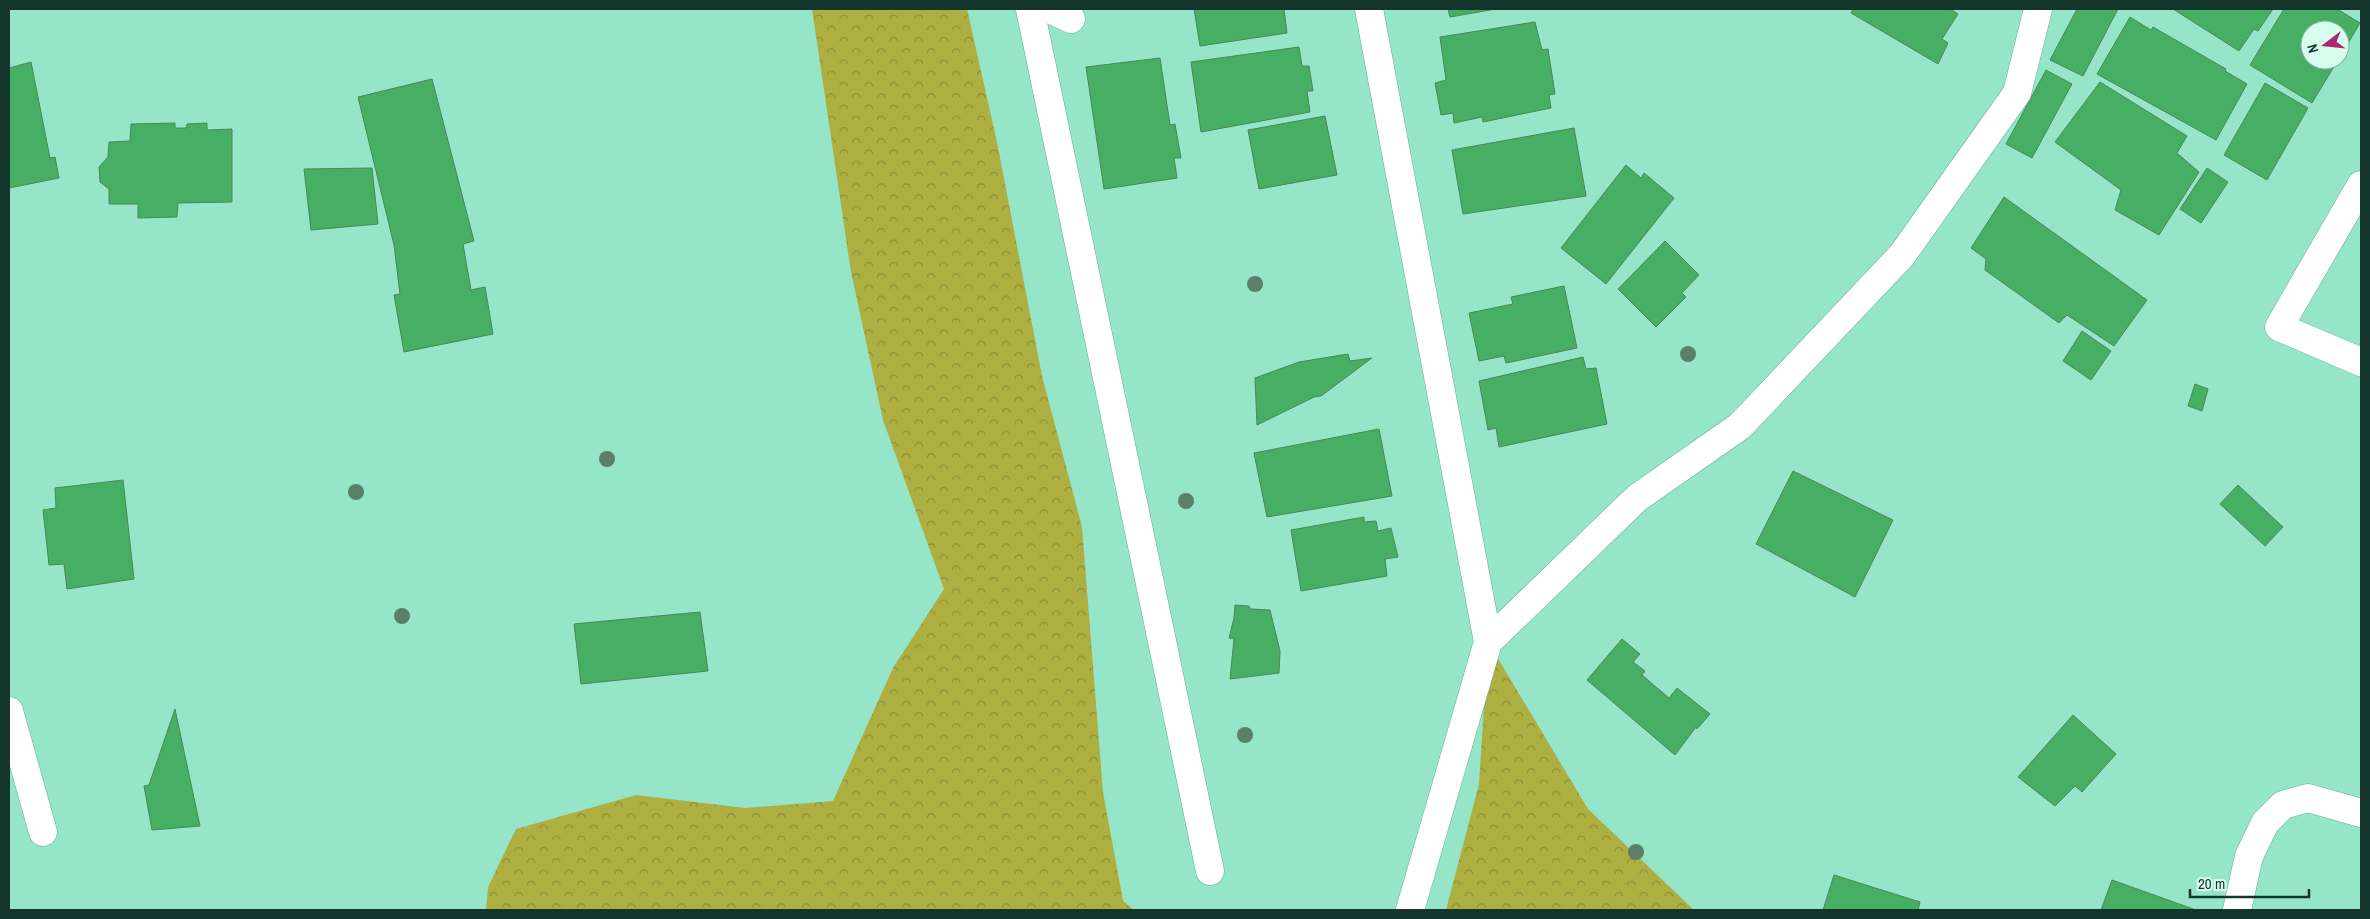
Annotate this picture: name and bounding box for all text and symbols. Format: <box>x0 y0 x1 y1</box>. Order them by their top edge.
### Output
north arrow <box>2300 20 2350 70</box>
text: N <box>2303 42 2322 55</box>
scale bar <box>2190 866 2309 898</box>
text: 20 m <box>2198 873 2225 894</box>

